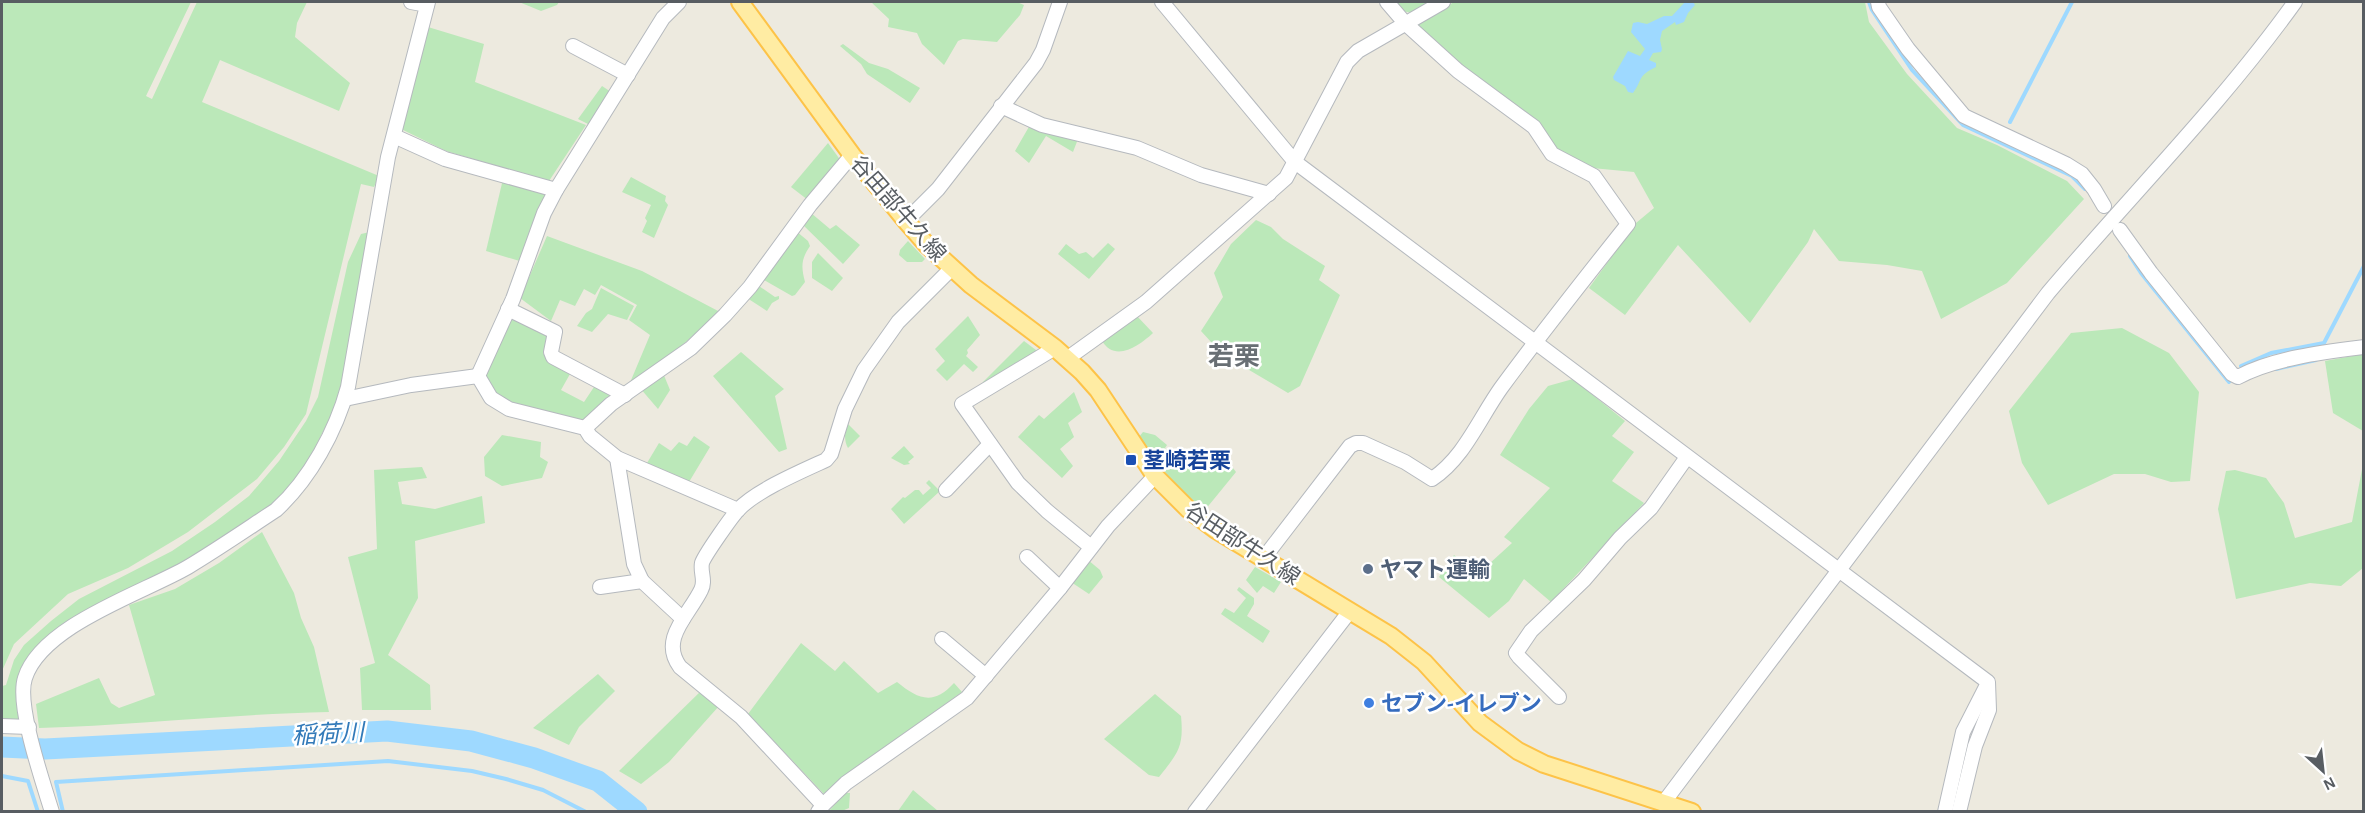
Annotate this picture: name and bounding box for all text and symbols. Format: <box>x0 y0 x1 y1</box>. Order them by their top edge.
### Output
street label: 谷田部牛久線 <box>847 151 951 266</box>
district label: 若栗 <box>1208 342 1260 370</box>
place label: 茎崎若栗 <box>1143 449 1231 472</box>
marker: 茎崎若栗 <box>1124 453 1138 467</box>
street label: 谷田部牛久線 <box>1181 498 1304 589</box>
place label: ヤマト運輸 <box>1380 558 1490 581</box>
marker: ヤマト運輸 <box>1361 562 1375 576</box>
place label: セブン-イレブン <box>1381 691 1542 715</box>
marker: セブン-イレブン <box>1362 696 1376 710</box>
water label: 稲荷川 <box>291 719 368 749</box>
north arrow <box>2293 741 2353 801</box>
text: N <box>2321 774 2338 793</box>

